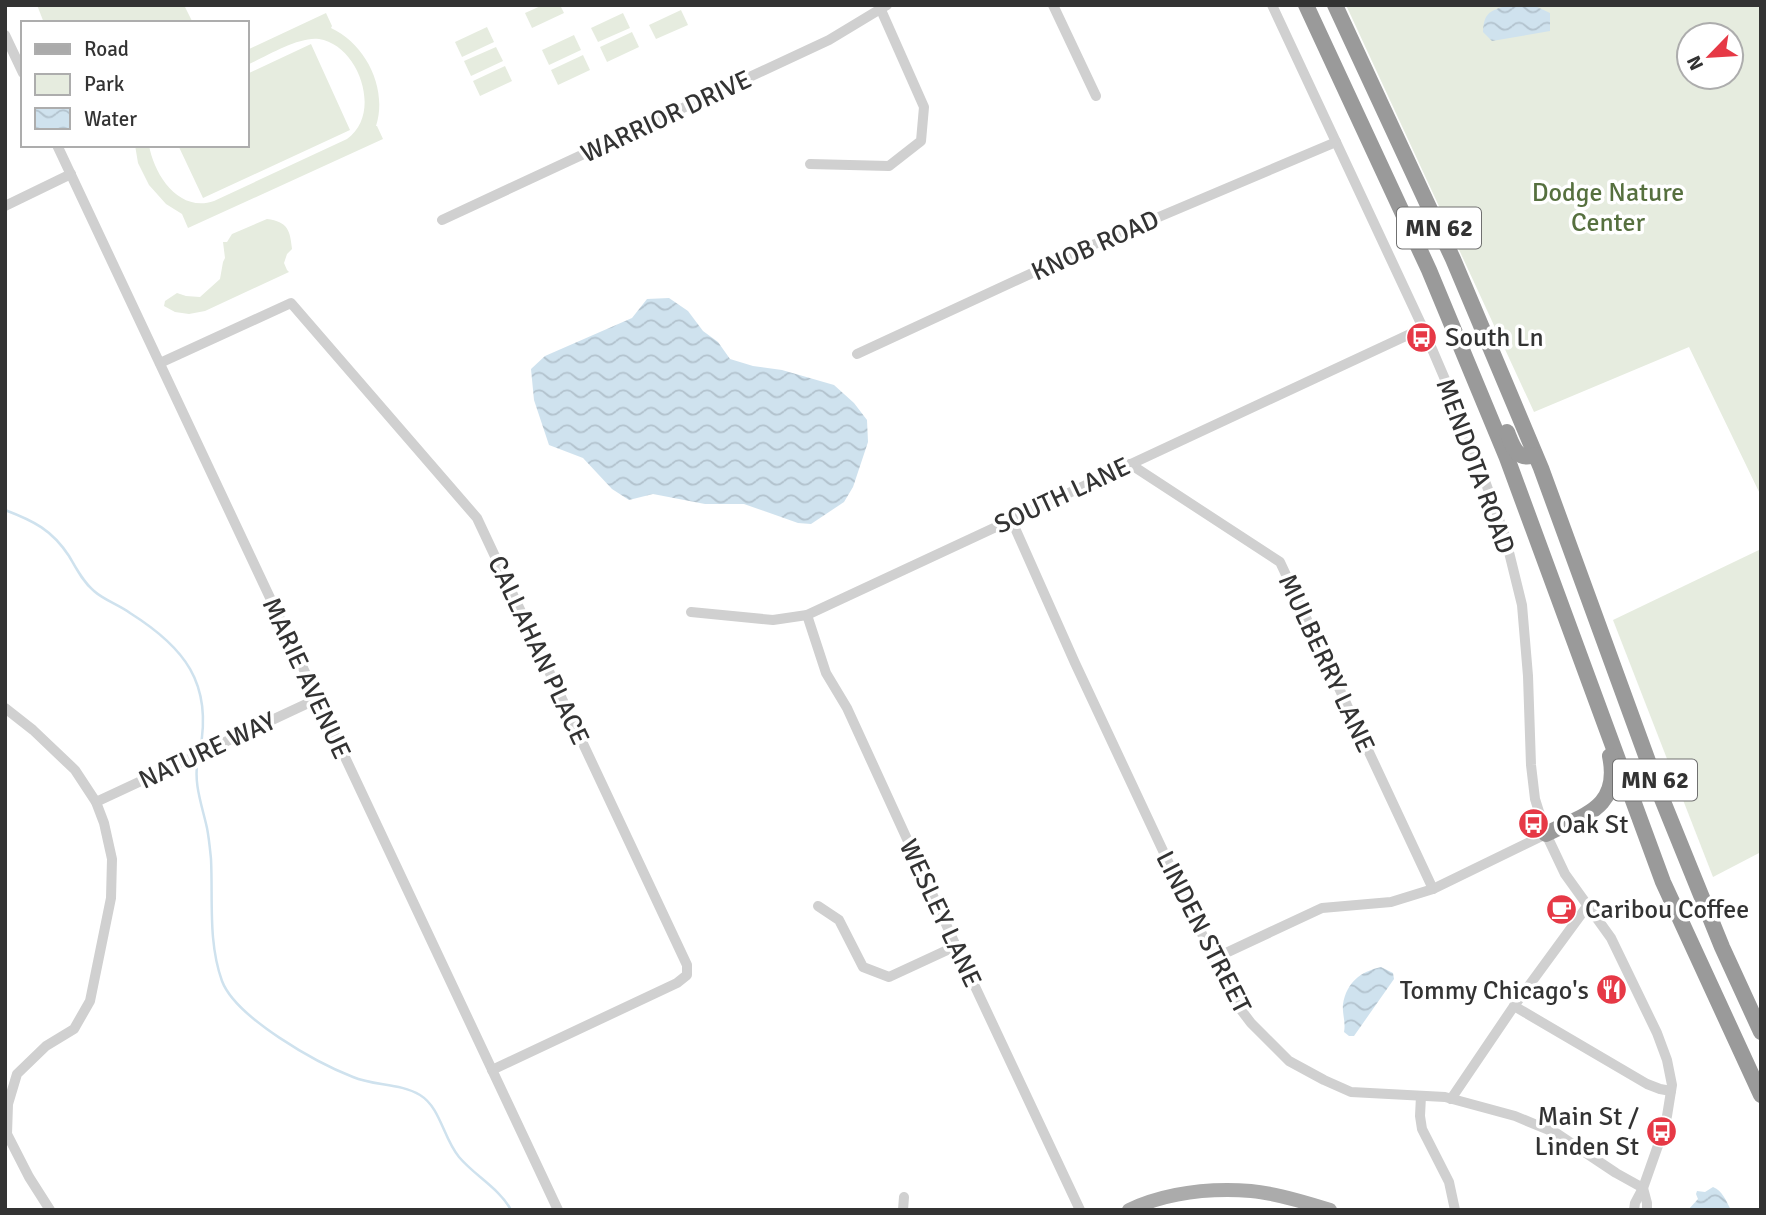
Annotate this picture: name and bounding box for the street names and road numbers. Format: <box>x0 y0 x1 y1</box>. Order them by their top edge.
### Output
street label: WARRIOR DRIVE <box>576 63 757 170</box>
street label: KNOB ROAD <box>1027 204 1164 288</box>
road number: MN 62 <box>1397 208 1481 248</box>
street label: MENDOTA ROAD <box>1429 374 1522 558</box>
street label: SOUTH LANE <box>989 450 1136 541</box>
street label: CALLAHAN PLACE <box>480 551 596 750</box>
street label: MULBERRY LANE <box>1271 569 1381 758</box>
street label: MARIE AVENUE <box>255 593 357 764</box>
street label: NATURE WAY <box>134 705 281 797</box>
road number: MN 62 <box>1613 760 1697 800</box>
street label: WESLEY LANE <box>892 834 988 993</box>
street label: LINDEN STREET <box>1148 846 1258 1019</box>

